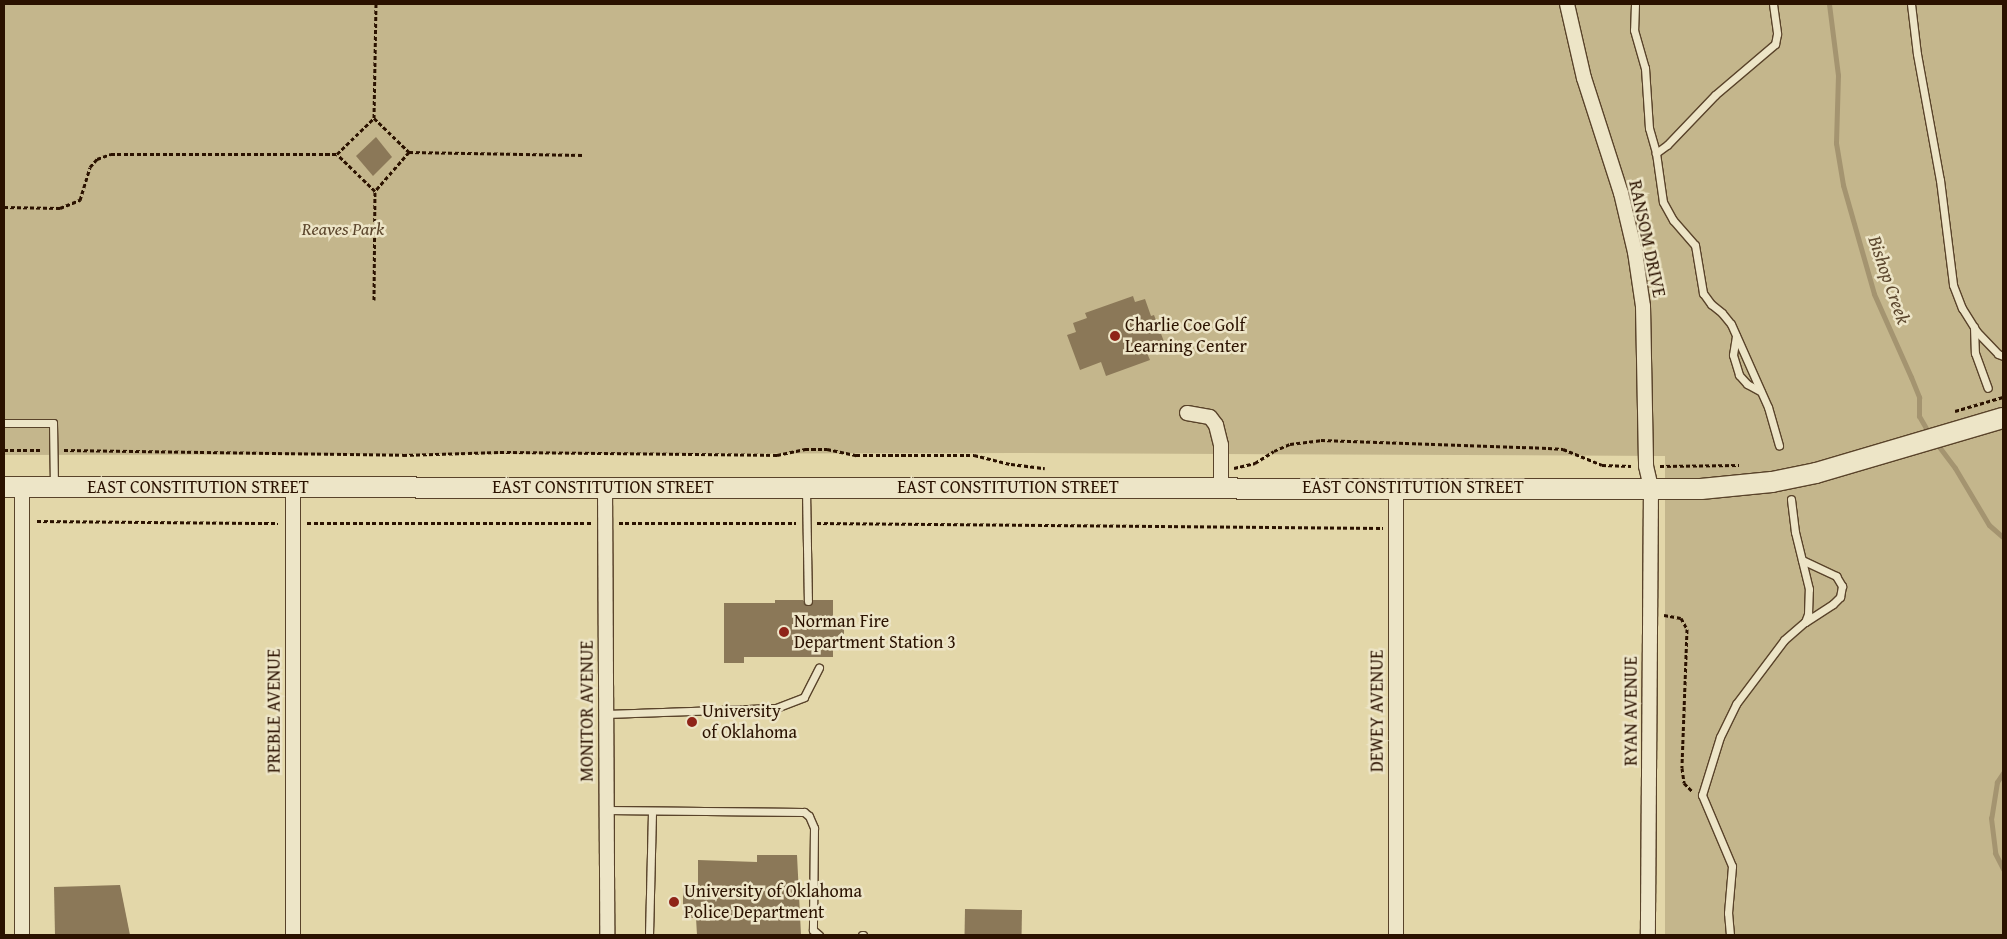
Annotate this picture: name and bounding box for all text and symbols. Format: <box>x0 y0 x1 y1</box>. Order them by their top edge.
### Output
street label: RANSOM DRIVE <box>1624 178 1670 300</box>
park label: Reaves Park <box>302 218 384 240</box>
water label: Bishop Creek <box>1863 233 1915 327</box>
place label: Charlie Coe Golf Learning Center <box>1125 315 1247 358</box>
marker: Charlie Coe Golf Learning Center <box>1109 330 1121 342</box>
street label: EAST CONSTITUTION STREET <box>87 476 309 498</box>
street label: EAST CONSTITUTION STREET <box>492 476 714 498</box>
street label: EAST CONSTITUTION STREET <box>897 476 1119 498</box>
street label: EAST CONSTITUTION STREET <box>1302 476 1524 498</box>
place label: Norman Fire Department Station 3 <box>794 611 956 654</box>
marker: Norman Fire Department Station 3 <box>778 626 790 638</box>
street label: MONITOR AVENUE <box>576 640 598 782</box>
street label: PREBLE AVENUE <box>263 649 285 773</box>
street label: DEWEY AVENUE <box>1366 650 1388 772</box>
street label: RYAN AVENUE <box>1620 656 1642 766</box>
place label: University of Oklahoma <box>702 701 797 744</box>
marker: University of Oklahoma <box>686 716 698 728</box>
place label: University of Oklahoma Police Department <box>684 881 862 924</box>
marker: University of Oklahoma Police Department <box>668 896 680 908</box>

